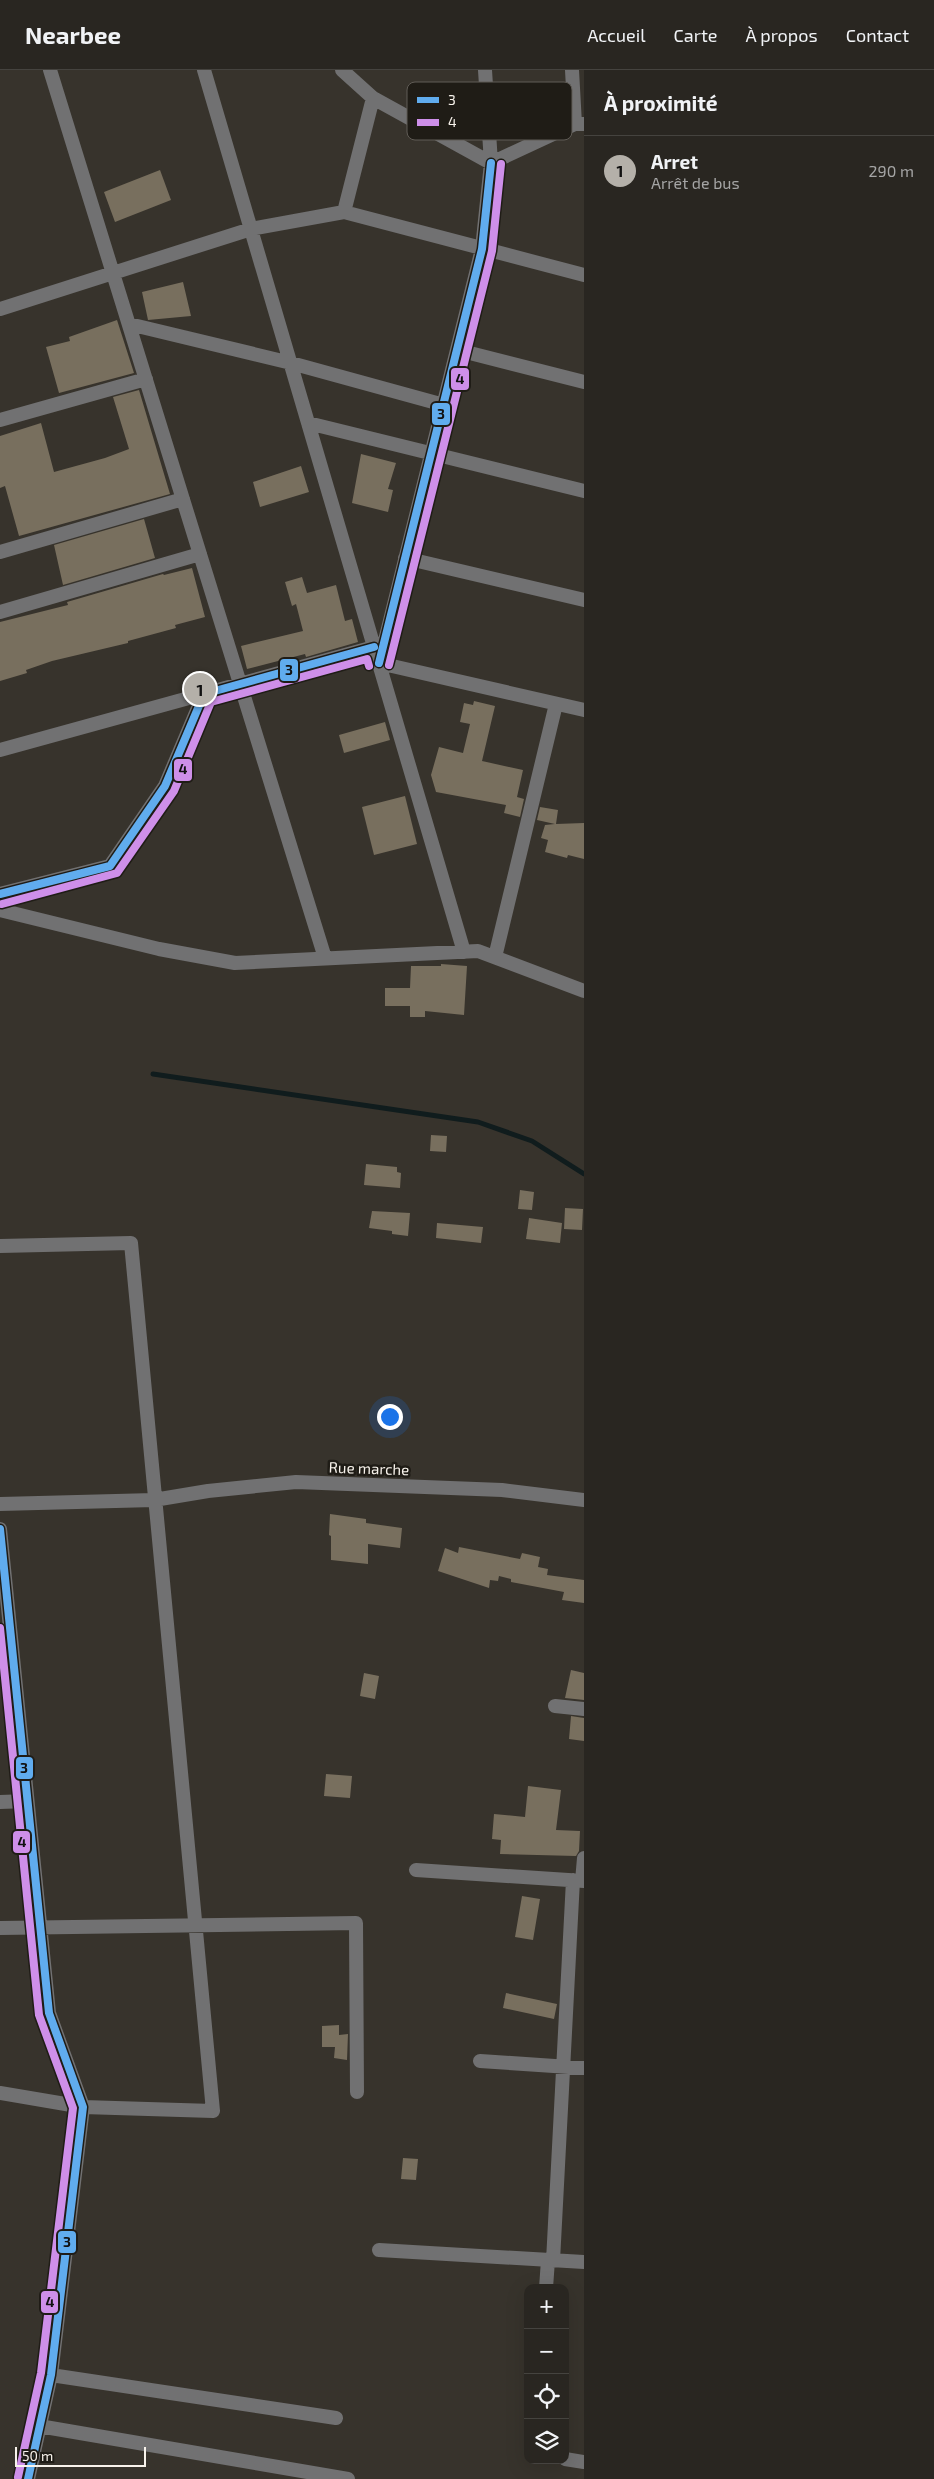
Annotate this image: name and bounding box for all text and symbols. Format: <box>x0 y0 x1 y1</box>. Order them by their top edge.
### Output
text: Nearbee <box>25 20 121 49</box>
text: Accueil <box>587 24 646 46</box>
text: Carte <box>674 24 717 46</box>
text: À propos <box>745 24 818 46</box>
text: Contact <box>846 24 909 46</box>
legend <box>407 82 572 140</box>
text: À proximité <box>604 90 718 115</box>
text: 3 <box>448 91 456 108</box>
text: 4 <box>448 113 457 130</box>
text: Arret <box>651 150 698 173</box>
text: 1 <box>617 161 623 180</box>
text: 290 m <box>869 161 914 180</box>
text: Arrêt de bus <box>651 173 740 192</box>
line badge: 4 <box>450 367 470 391</box>
text: 4 <box>456 370 465 387</box>
line badge: 3 <box>431 402 451 426</box>
text: 3 <box>437 405 445 422</box>
line badge: 3 <box>279 658 299 682</box>
text: 3 <box>285 661 293 678</box>
pin: 1 <box>184 670 216 708</box>
line badge: 4 <box>173 758 193 782</box>
text: 4 <box>179 760 188 777</box>
your location <box>377 1404 403 1430</box>
street label: Rue marche <box>328 1458 410 1478</box>
line badge: 3 <box>15 1756 34 1780</box>
text: 3 <box>20 1759 28 1776</box>
line badge: 4 <box>12 1830 31 1854</box>
text: 4 <box>18 1833 27 1850</box>
line badge: 3 <box>57 2230 77 2254</box>
text: 3 <box>63 2233 71 2250</box>
map controls <box>524 2284 569 2464</box>
button: + <box>524 2284 569 2329</box>
line badge: 4 <box>40 2290 59 2314</box>
text: 4 <box>46 2293 55 2310</box>
button: − <box>524 2329 569 2374</box>
button: locate <box>524 2374 569 2419</box>
button: layers <box>524 2419 569 2464</box>
scale bar <box>15 2444 146 2467</box>
text: 50 m <box>22 2447 53 2464</box>

